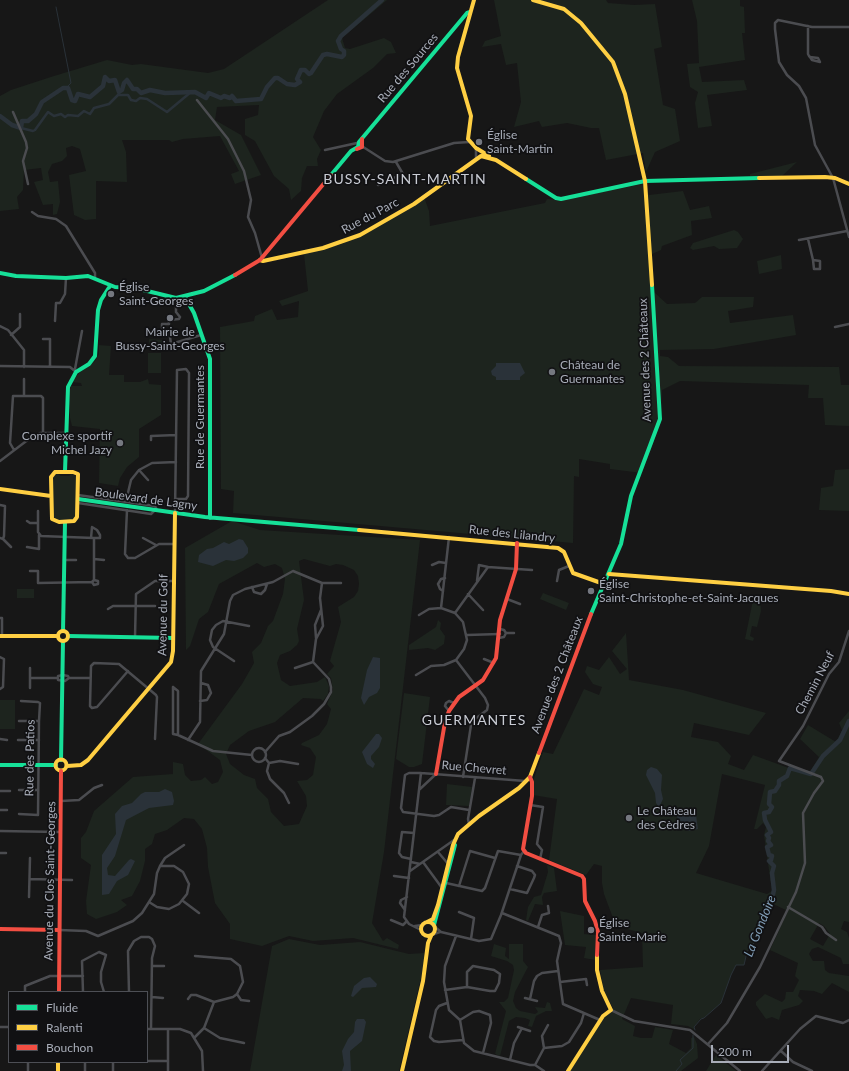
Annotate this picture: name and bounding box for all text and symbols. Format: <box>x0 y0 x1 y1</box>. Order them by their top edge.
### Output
street label: Rue des Sources <box>375 30 441 106</box>
place label: Église Saint-Martin <box>487 128 553 156</box>
marker: Église Saint-Martin <box>474 137 484 147</box>
district label: BUSSY-SAINT-MARTIN <box>323 171 487 187</box>
street label: Rue du Parc <box>339 195 401 237</box>
place label: Église Saint-Georges <box>119 280 193 308</box>
marker: Église Saint-Georges <box>106 289 116 299</box>
street label: Avenue des 2 Châteaux <box>636 298 654 422</box>
marker: Mairie de Bussy-Saint-Georges <box>165 313 175 323</box>
place label: Mairie de Bussy-Saint-Georges <box>115 325 225 353</box>
place label: Château de Guermantes <box>560 358 624 386</box>
street label: Rue de Guermantes <box>193 365 207 469</box>
marker: Château de Guermantes <box>547 367 557 377</box>
place label: Complexe sportif Michel Jazy <box>22 429 112 457</box>
marker: Complexe sportif Michel Jazy <box>115 438 125 448</box>
street label: Boulevard de Lagny <box>94 485 198 513</box>
street label: Rue des Lilandry <box>468 522 556 546</box>
street label: Avenue du Golf <box>155 574 171 656</box>
place label: Église Saint-Christophe-et-Saint-Jacques <box>599 577 779 605</box>
marker: Église Saint-Christophe-et-Saint-Jacques <box>586 586 596 596</box>
street label: Avenue des 2 Châteaux <box>528 615 586 735</box>
street label: Chemin Neuf <box>792 649 838 717</box>
district label: GUERMANTES <box>422 712 526 728</box>
street label: Rue des Patios <box>22 719 38 797</box>
street label: Rue Chevret <box>441 758 507 778</box>
street label: Avenue du Clos Saint-Georges <box>41 801 59 961</box>
place label: Le Château des Cèdres <box>637 804 696 832</box>
marker: Le Château des Cèdres <box>624 813 634 823</box>
water label: La Gondoire <box>741 893 779 959</box>
place label: Église Sainte-Marie <box>599 916 666 944</box>
marker: Église Sainte-Marie <box>586 925 596 935</box>
legend <box>8 991 148 1063</box>
text: Fluide <box>46 1000 78 1015</box>
text: Ralenti <box>46 1020 83 1035</box>
scale bar <box>713 1037 791 1063</box>
text: Bouchon <box>46 1040 93 1055</box>
text: 200 m <box>718 1044 752 1059</box>

